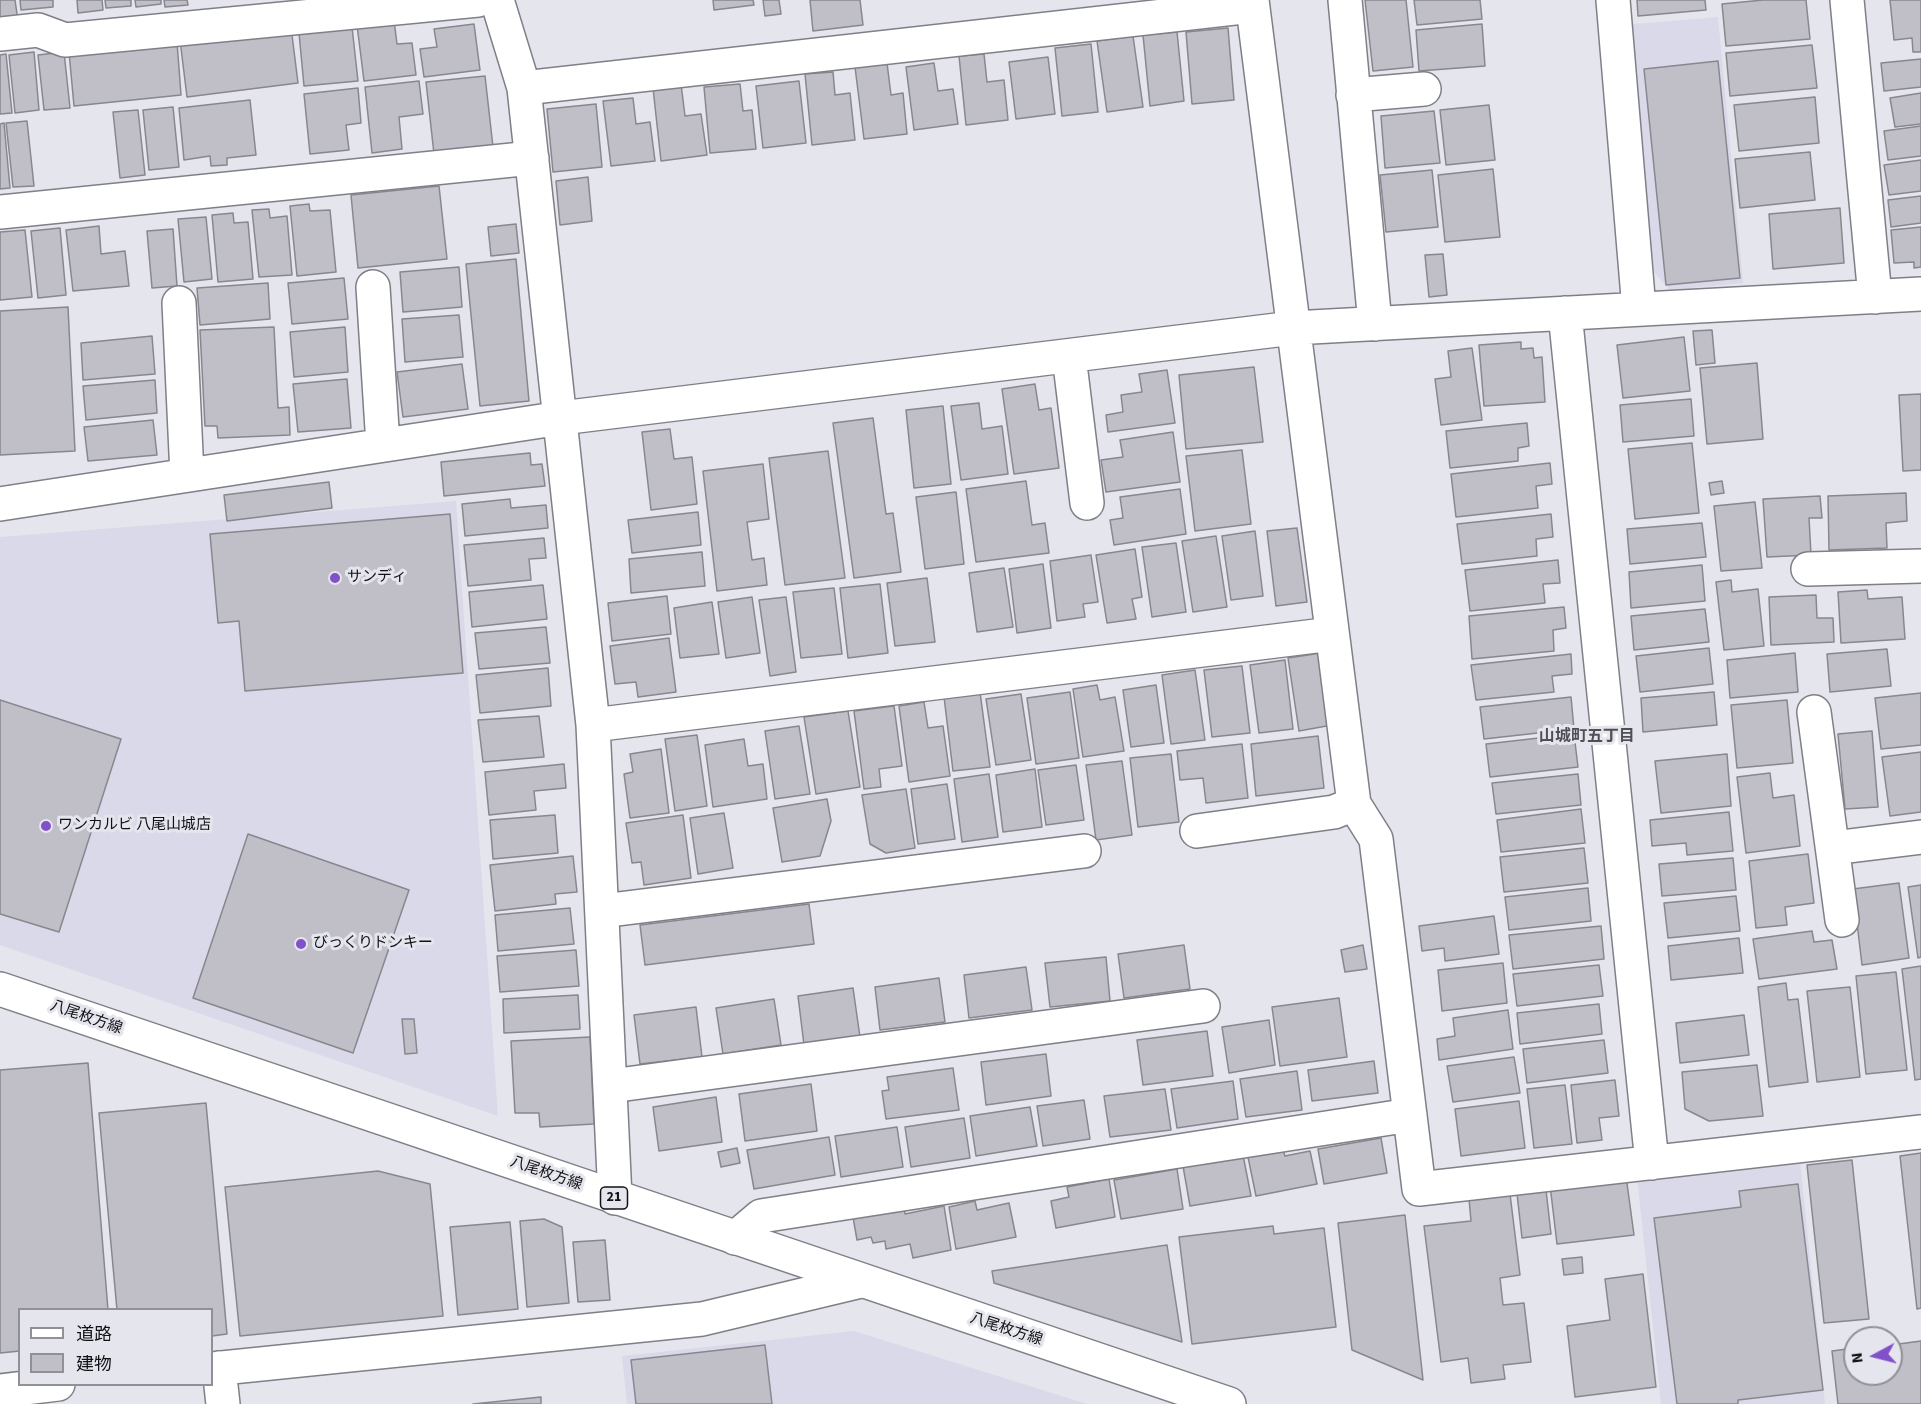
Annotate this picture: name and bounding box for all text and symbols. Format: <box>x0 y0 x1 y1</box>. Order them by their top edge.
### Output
place label: サンディ <box>347 569 407 587</box>
marker: サンディ <box>328 571 342 585</box>
district label: 山城町五丁目 <box>1539 727 1635 747</box>
place label: ワンカルビ 八尾山城店 <box>58 817 211 835</box>
marker: ワンカルビ 八尾山城店 <box>39 819 53 833</box>
place label: びっくりドンキー <box>313 935 433 953</box>
marker: びっくりドンキー <box>294 937 308 951</box>
street label: 八尾枚方線 <box>48 997 124 1039</box>
street label: 八尾枚方線 <box>508 1153 584 1195</box>
road number: 21 <box>600 1187 628 1209</box>
legend <box>18 1308 213 1386</box>
street label: 八尾枚方線 <box>968 1310 1044 1350</box>
text: 道路 <box>76 1322 112 1347</box>
north arrow <box>1843 1326 1903 1386</box>
text: N <box>1846 1351 1869 1365</box>
text: 建物 <box>76 1352 112 1377</box>

